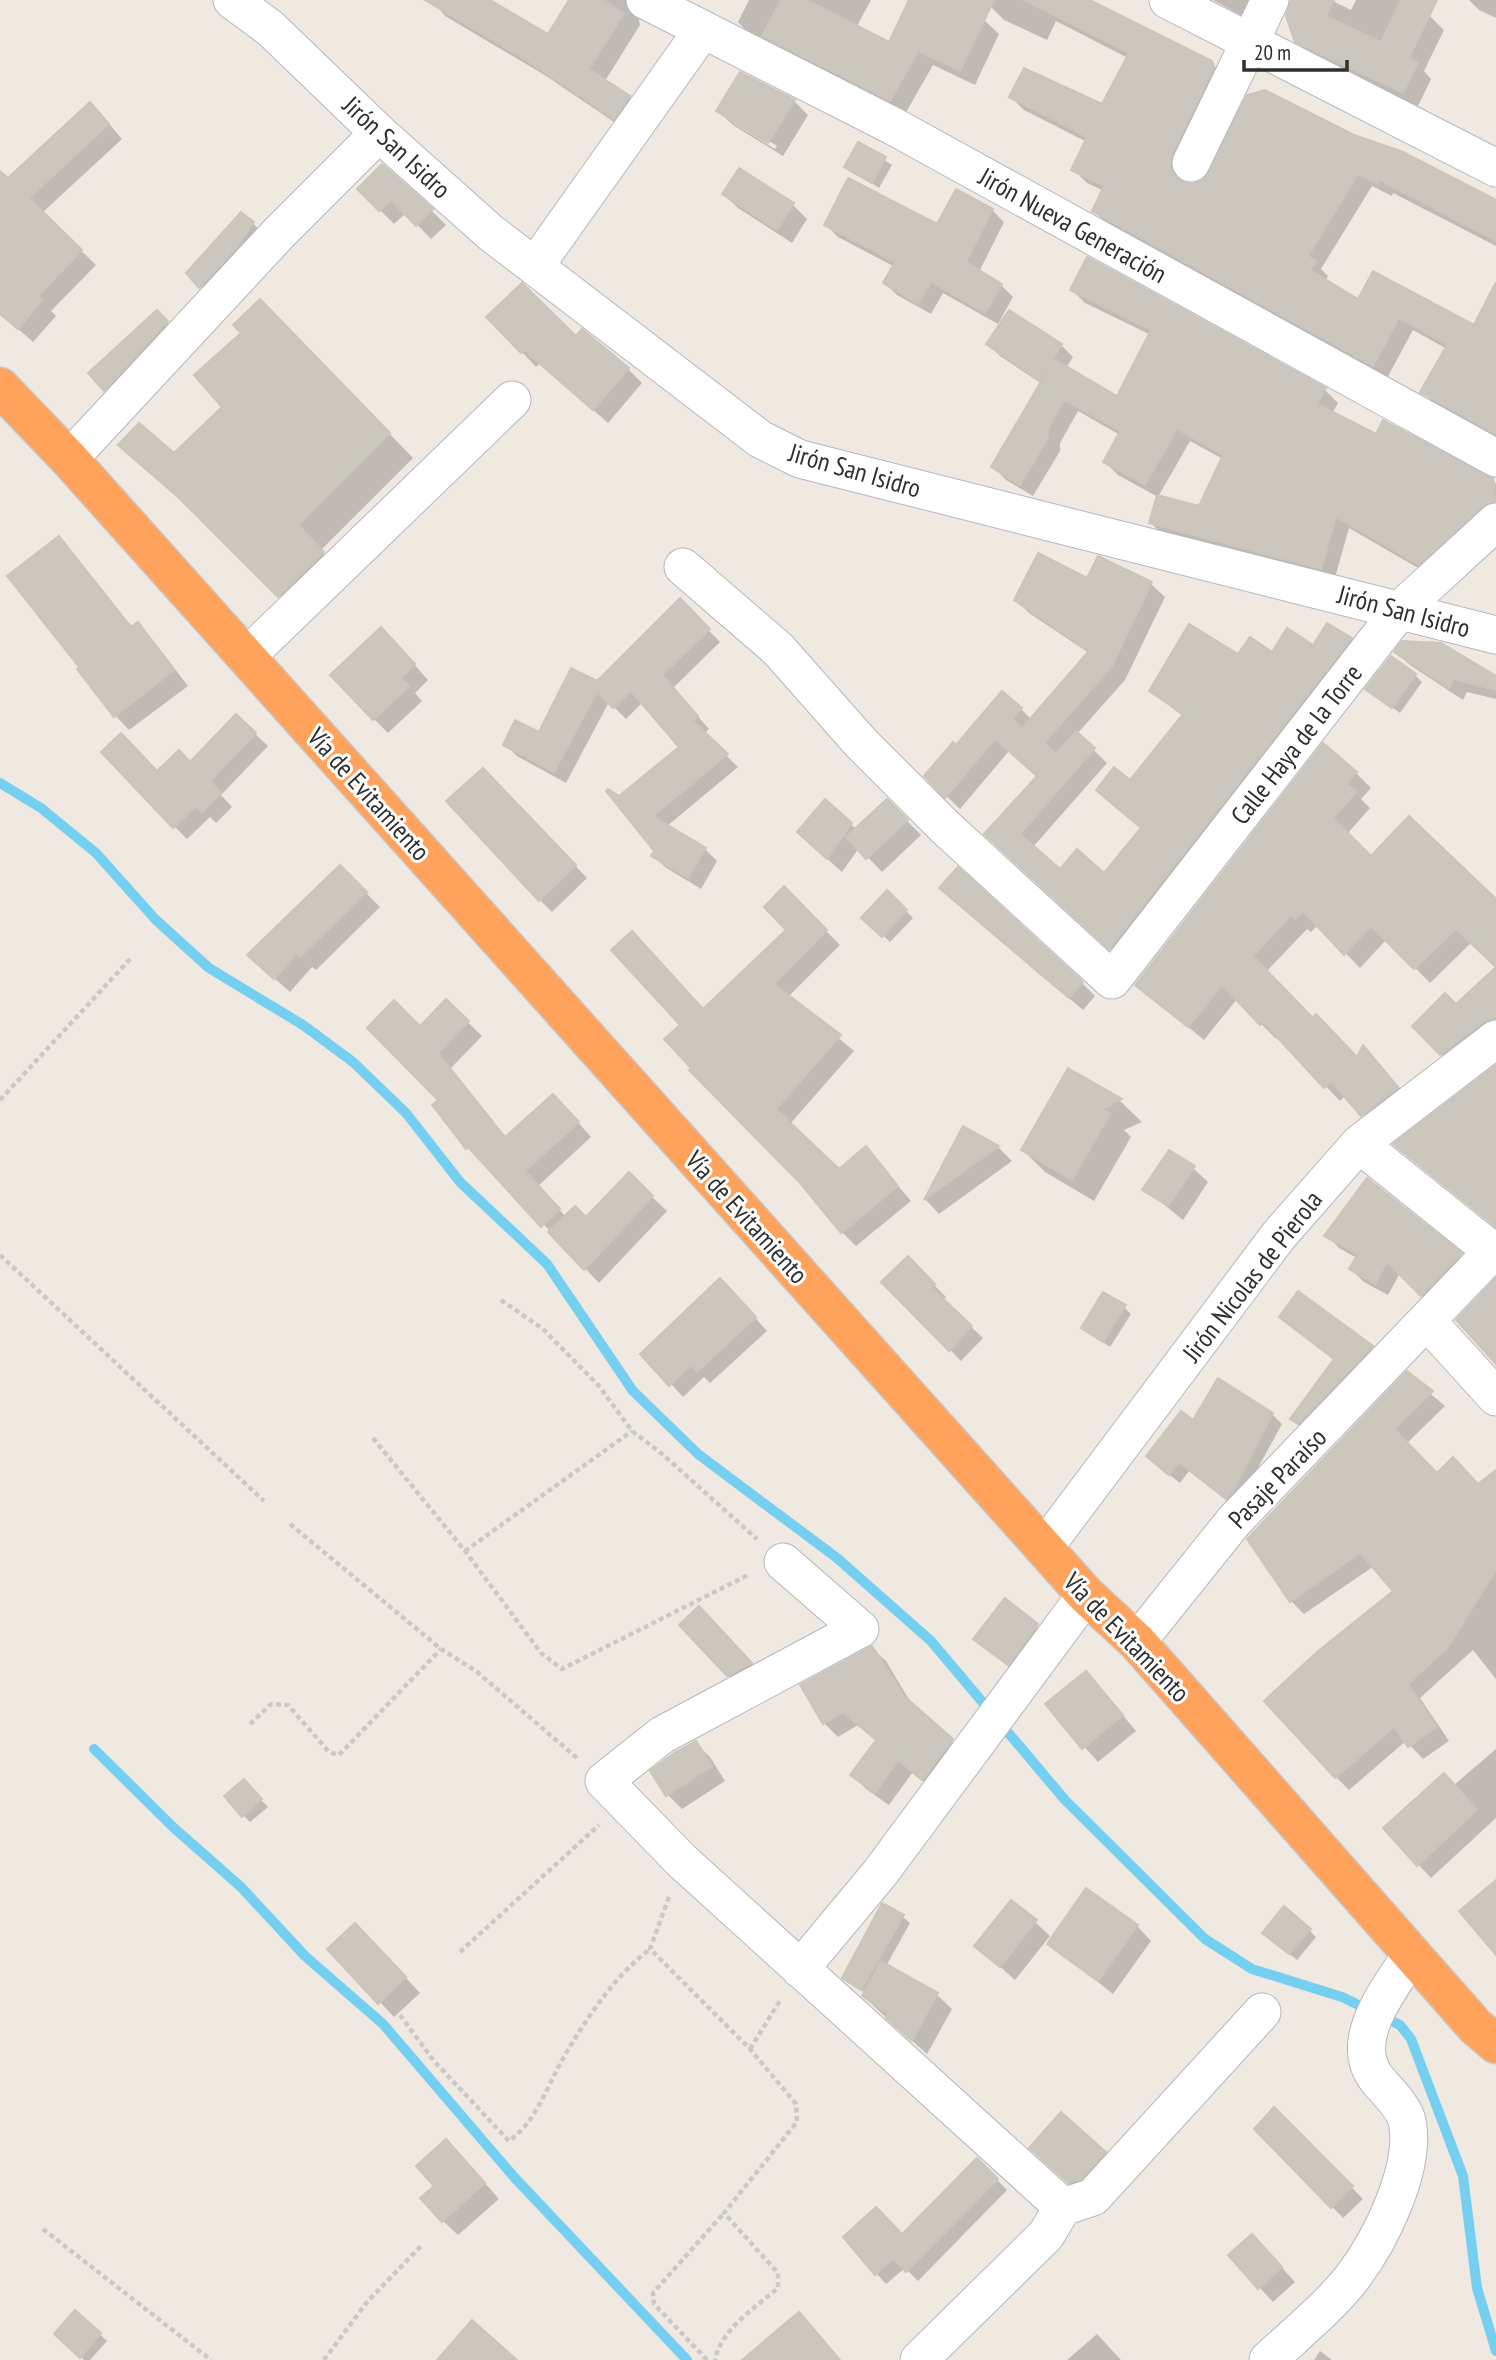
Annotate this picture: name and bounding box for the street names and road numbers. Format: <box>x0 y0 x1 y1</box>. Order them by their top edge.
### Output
street label: Jirón San Isidro <box>335 88 458 205</box>
street label: Jirón Nueva Generación <box>973 159 1173 290</box>
street label: Jirón San Isidro <box>784 435 925 505</box>
street label: Jirón San Isidro <box>1333 577 1474 645</box>
street label: Calle Haya de la Torre <box>1223 657 1369 831</box>
street label: Vía de Evitamiento <box>300 720 437 867</box>
street label: Vía de Evitamiento <box>678 1143 815 1290</box>
street label: Jirón Nicolas de Pierola <box>1174 1184 1329 1369</box>
street label: Pasaje Paraíso <box>1221 1421 1333 1535</box>
street label: Vía de Evitamiento <box>1056 1565 1197 1709</box>

